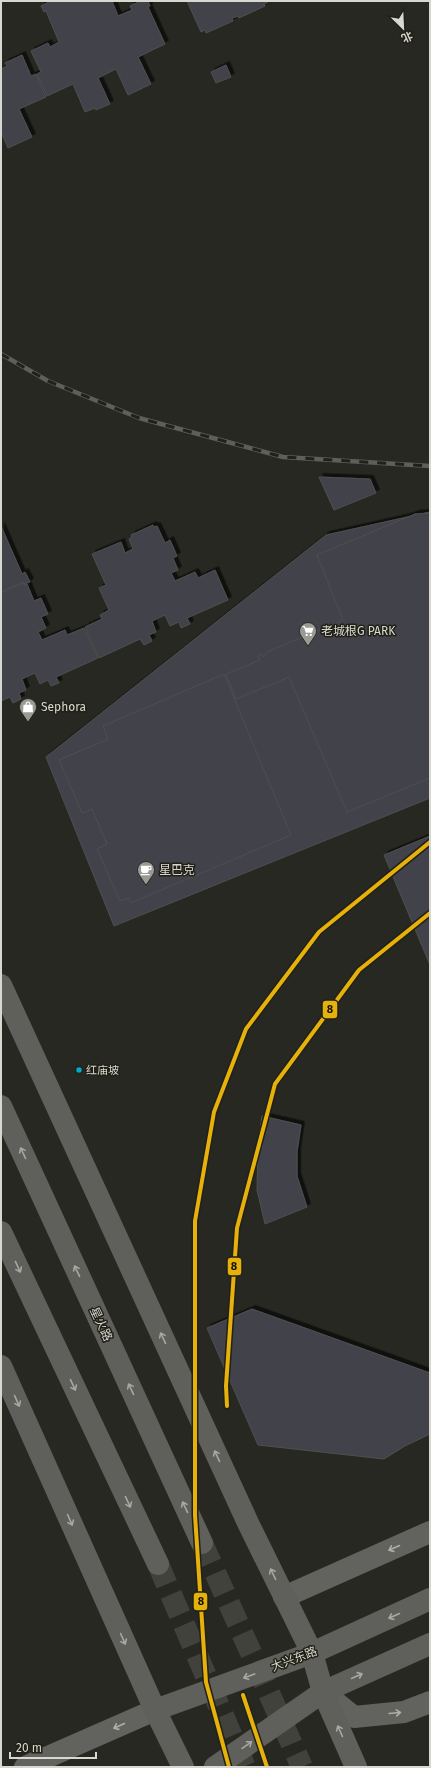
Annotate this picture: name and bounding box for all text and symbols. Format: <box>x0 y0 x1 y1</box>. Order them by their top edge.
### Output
north arrow <box>383 8 423 48</box>
text: 北 <box>399 29 415 45</box>
supermarket icon: 老城根G PARK <box>298 621 318 646</box>
place label: 老城根G PARK <box>321 624 396 638</box>
shop icon: Sephora <box>18 697 38 722</box>
place label: Sephora <box>41 700 86 714</box>
cafe icon: 星巴克 <box>136 860 156 885</box>
place label: 星巴克 <box>159 863 195 877</box>
line badge: 8 <box>322 1000 338 1019</box>
text: 8 <box>327 1003 334 1016</box>
place label: 红庙坡 <box>86 1064 119 1077</box>
marker: 红庙坡 <box>74 1065 84 1075</box>
one-way arrow <box>19 1147 26 1159</box>
line badge: 8 <box>227 1257 242 1276</box>
text: 8 <box>231 1260 238 1273</box>
one-way arrow <box>15 1261 22 1273</box>
one-way arrow <box>73 1265 80 1277</box>
street label: 星火路 <box>87 1305 115 1343</box>
one-way arrow <box>159 1332 166 1344</box>
one-way arrow <box>70 1378 77 1390</box>
one-way arrow <box>127 1384 134 1396</box>
one-way arrow <box>14 1395 21 1407</box>
one-way arrow <box>213 1450 221 1462</box>
one-way arrow <box>125 1496 132 1508</box>
one-way arrow <box>181 1502 188 1514</box>
one-way arrow <box>67 1514 74 1526</box>
one-way arrow <box>389 1545 401 1552</box>
one-way arrow <box>269 1568 276 1580</box>
line badge: 8 <box>193 1592 208 1611</box>
text: 8 <box>198 1595 205 1608</box>
one-way arrow <box>389 1612 401 1620</box>
one-way arrow <box>120 1632 127 1644</box>
street label: 大兴东路 <box>269 1644 319 1674</box>
one-way arrow <box>351 1672 363 1679</box>
one-way arrow <box>242 1673 255 1680</box>
one-way arrow <box>388 1709 401 1716</box>
one-way arrow <box>114 1722 126 1730</box>
one-way arrow <box>336 1726 343 1738</box>
scale bar <box>10 1734 96 1760</box>
text: 20 m <box>16 1741 42 1755</box>
one-way arrow <box>242 1741 253 1749</box>

